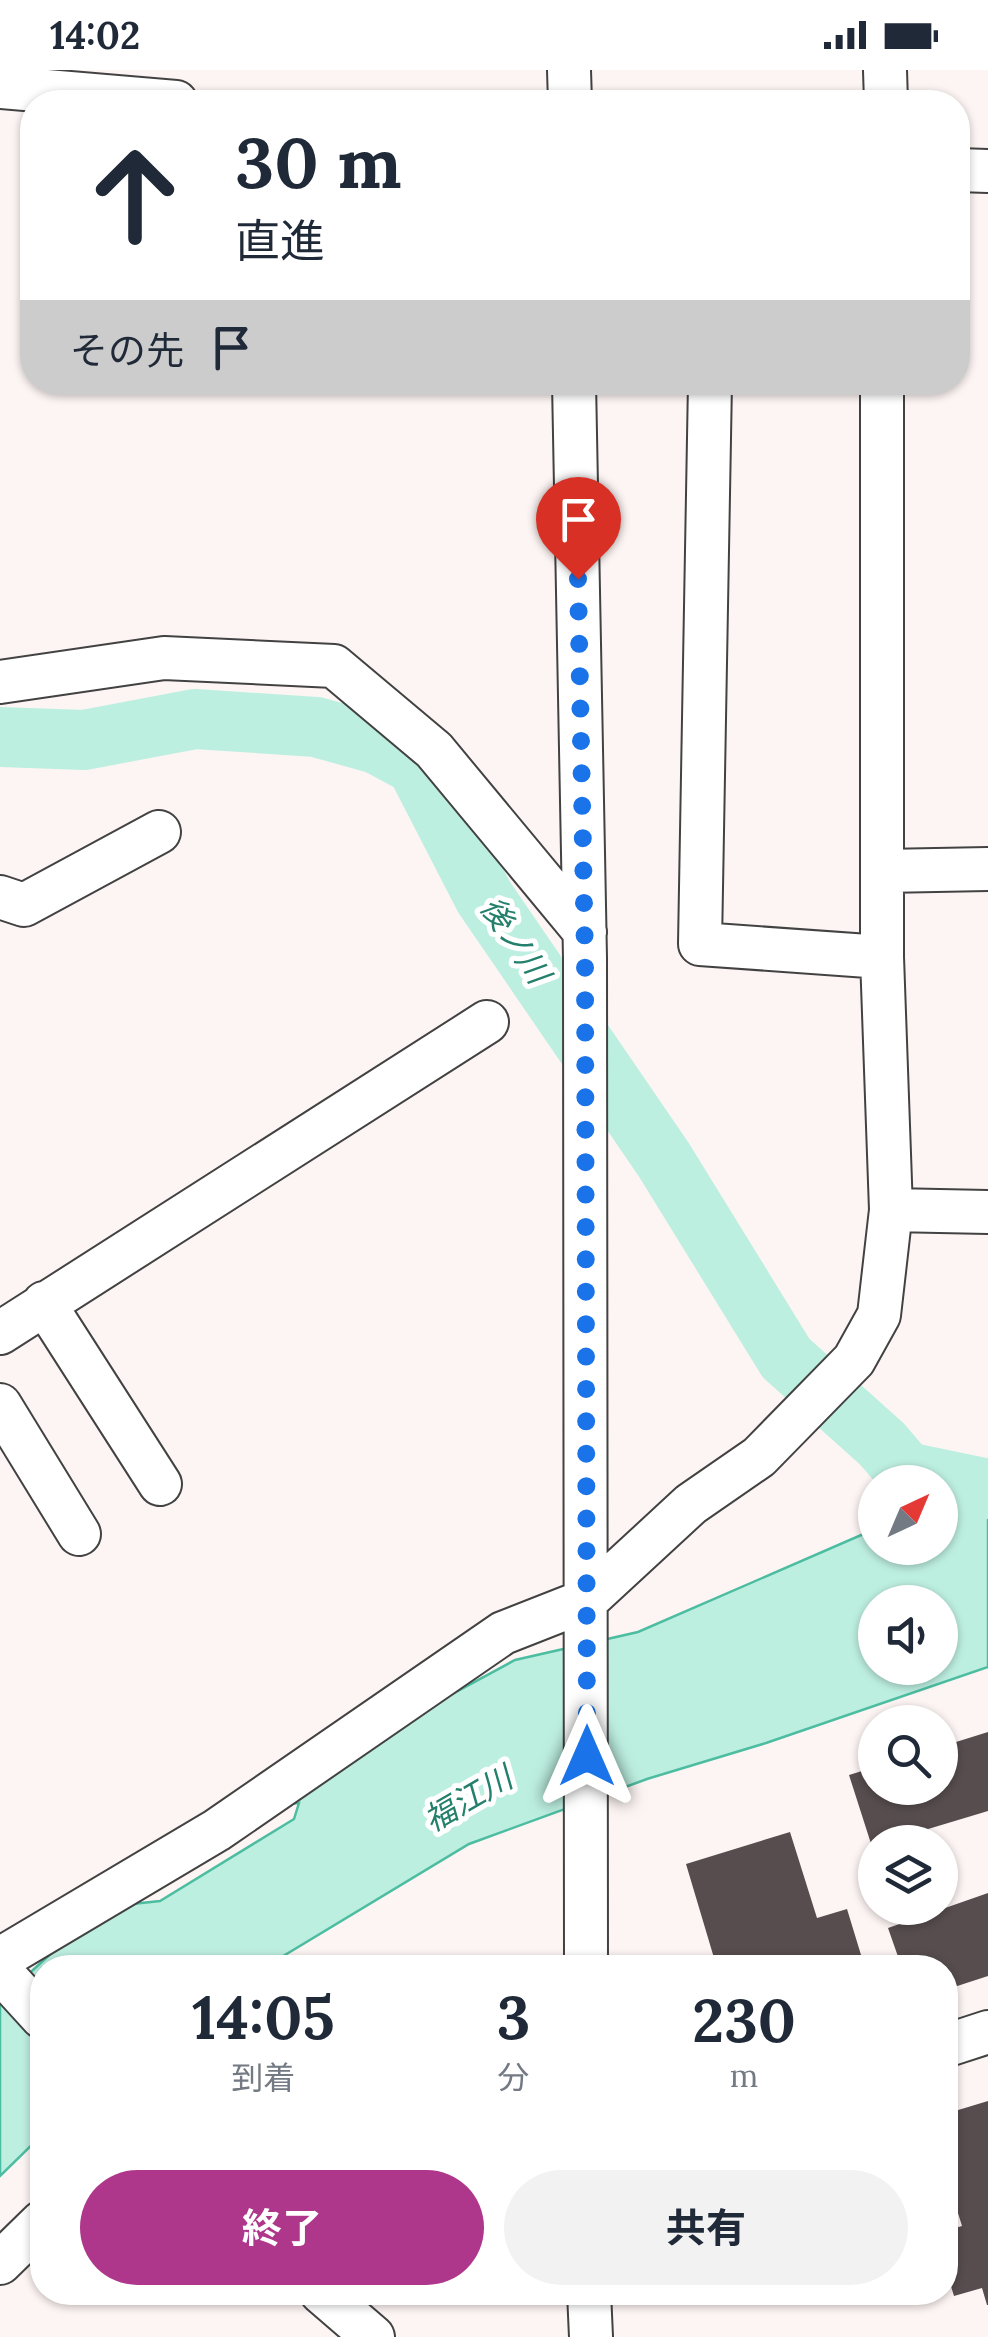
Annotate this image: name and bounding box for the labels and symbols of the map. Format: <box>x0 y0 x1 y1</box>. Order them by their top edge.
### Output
pin <box>536 477 621 580</box>
water label: 後ノ川 <box>472 888 561 993</box>
north arrow <box>858 1465 958 1565</box>
position arrow <box>535 1704 639 1808</box>
water label: 福江川 <box>416 1755 522 1840</box>

